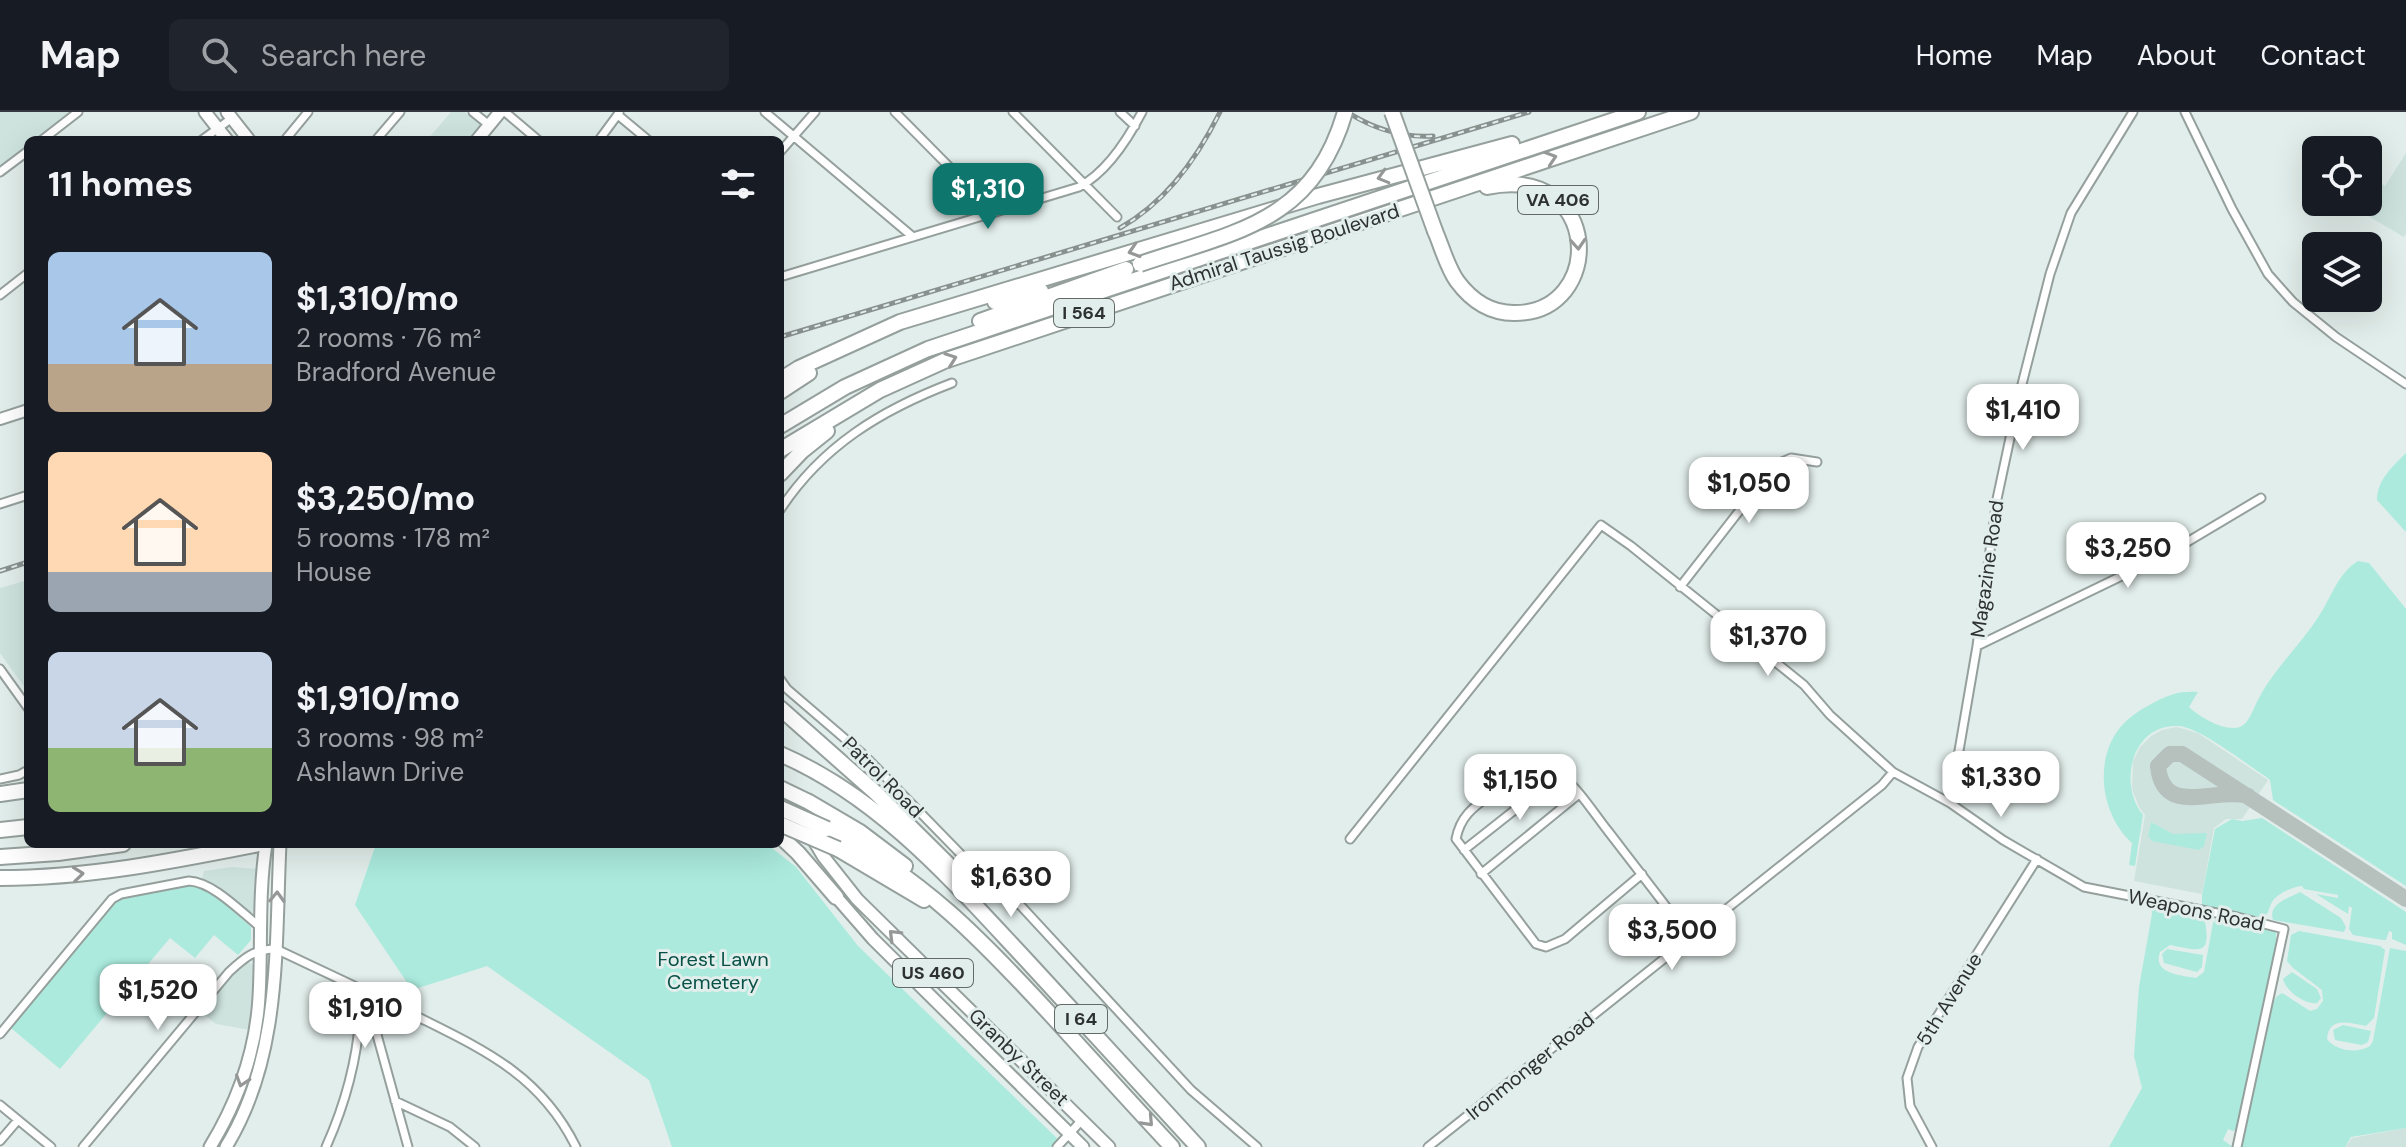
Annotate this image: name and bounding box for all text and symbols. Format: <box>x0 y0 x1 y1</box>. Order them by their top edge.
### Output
search box <box>169 19 729 91</box>
text: Map <box>40 30 121 80</box>
icon: search <box>197 33 241 77</box>
text: Search here <box>261 36 426 75</box>
text: Home <box>1916 37 1992 74</box>
text: Map <box>2036 37 2093 74</box>
text: About <box>2137 37 2216 74</box>
text: Contact <box>2260 37 2366 74</box>
map controls <box>2302 136 2382 312</box>
button: locate <box>2302 136 2382 216</box>
one-way arrow <box>1544 151 1558 167</box>
text: 11 homes <box>48 162 193 207</box>
icon: filters <box>716 162 760 206</box>
pin: $1,310 <box>923 163 1053 231</box>
one-way arrow <box>1377 168 1391 185</box>
text: $1,310 <box>951 172 1025 206</box>
road number: VA 406 <box>1518 186 1598 214</box>
street label: Admiral Taussig Boulevard <box>1166 197 1402 297</box>
button: layers <box>2302 232 2382 312</box>
one-way arrow <box>1569 238 1586 251</box>
one-way arrow <box>1127 242 1141 258</box>
text: $1,310/mo <box>296 276 459 321</box>
icon: home <box>112 284 208 380</box>
road number: I 564 <box>1054 299 1114 327</box>
text: 2 rooms · 76 m² <box>296 321 481 355</box>
one-way arrow <box>944 352 958 368</box>
text: Bradford Avenue <box>296 355 496 389</box>
pin: $1,410 <box>1958 384 2088 452</box>
text: $1,410 <box>1985 393 2061 427</box>
pin: $1,050 <box>1684 457 1814 525</box>
text: $1,050 <box>1707 466 1791 500</box>
text: $3,250/mo <box>296 476 475 521</box>
icon: home <box>112 484 208 580</box>
street label: Magazine Road <box>1964 499 2010 639</box>
text: 5 rooms · 178 m² <box>296 521 490 555</box>
pin: $3,250 <box>2063 522 2193 590</box>
text: $3,250 <box>2084 531 2172 565</box>
text: House <box>296 555 372 589</box>
pin: $1,370 <box>1703 610 1833 678</box>
text: $1,370 <box>1728 619 1808 653</box>
text: $1,910/mo <box>296 676 460 721</box>
icon: home <box>112 684 208 780</box>
text: 3 rooms · 98 m² <box>296 721 484 755</box>
street label: Patrol Road <box>837 731 929 823</box>
pin: $1,330 <box>1936 751 2066 819</box>
pin: $1,150 <box>1455 754 1585 822</box>
text: Ashlawn Drive <box>296 755 464 789</box>
text: $1,330 <box>1960 760 2042 794</box>
text: $1,150 <box>1482 763 1558 797</box>
pin: $1,630 <box>946 851 1076 919</box>
text: $1,630 <box>970 860 1052 894</box>
one-way arrow <box>72 866 85 883</box>
street label: Weapons Road <box>2126 883 2266 937</box>
one-way arrow <box>269 890 286 903</box>
pin: $3,500 <box>1607 904 1737 972</box>
text: $3,500 <box>1627 913 1717 947</box>
one-way arrow <box>889 930 903 944</box>
park label: Forest Lawn Cemetery <box>657 946 769 995</box>
street label: 5th Avenue <box>1910 948 1988 1050</box>
road number: US 460 <box>893 959 973 987</box>
pin: $1,520 <box>93 964 223 1032</box>
text: $1,520 <box>118 973 198 1007</box>
pin: $1,910 <box>300 982 430 1050</box>
text: $1,910 <box>327 991 403 1025</box>
street label: Granby Street <box>963 1003 1075 1112</box>
road number: I 64 <box>1055 1005 1107 1033</box>
street label: Ironmonger Road <box>1461 1006 1599 1126</box>
one-way arrow <box>235 1073 251 1087</box>
one-way arrow <box>1139 1112 1153 1127</box>

